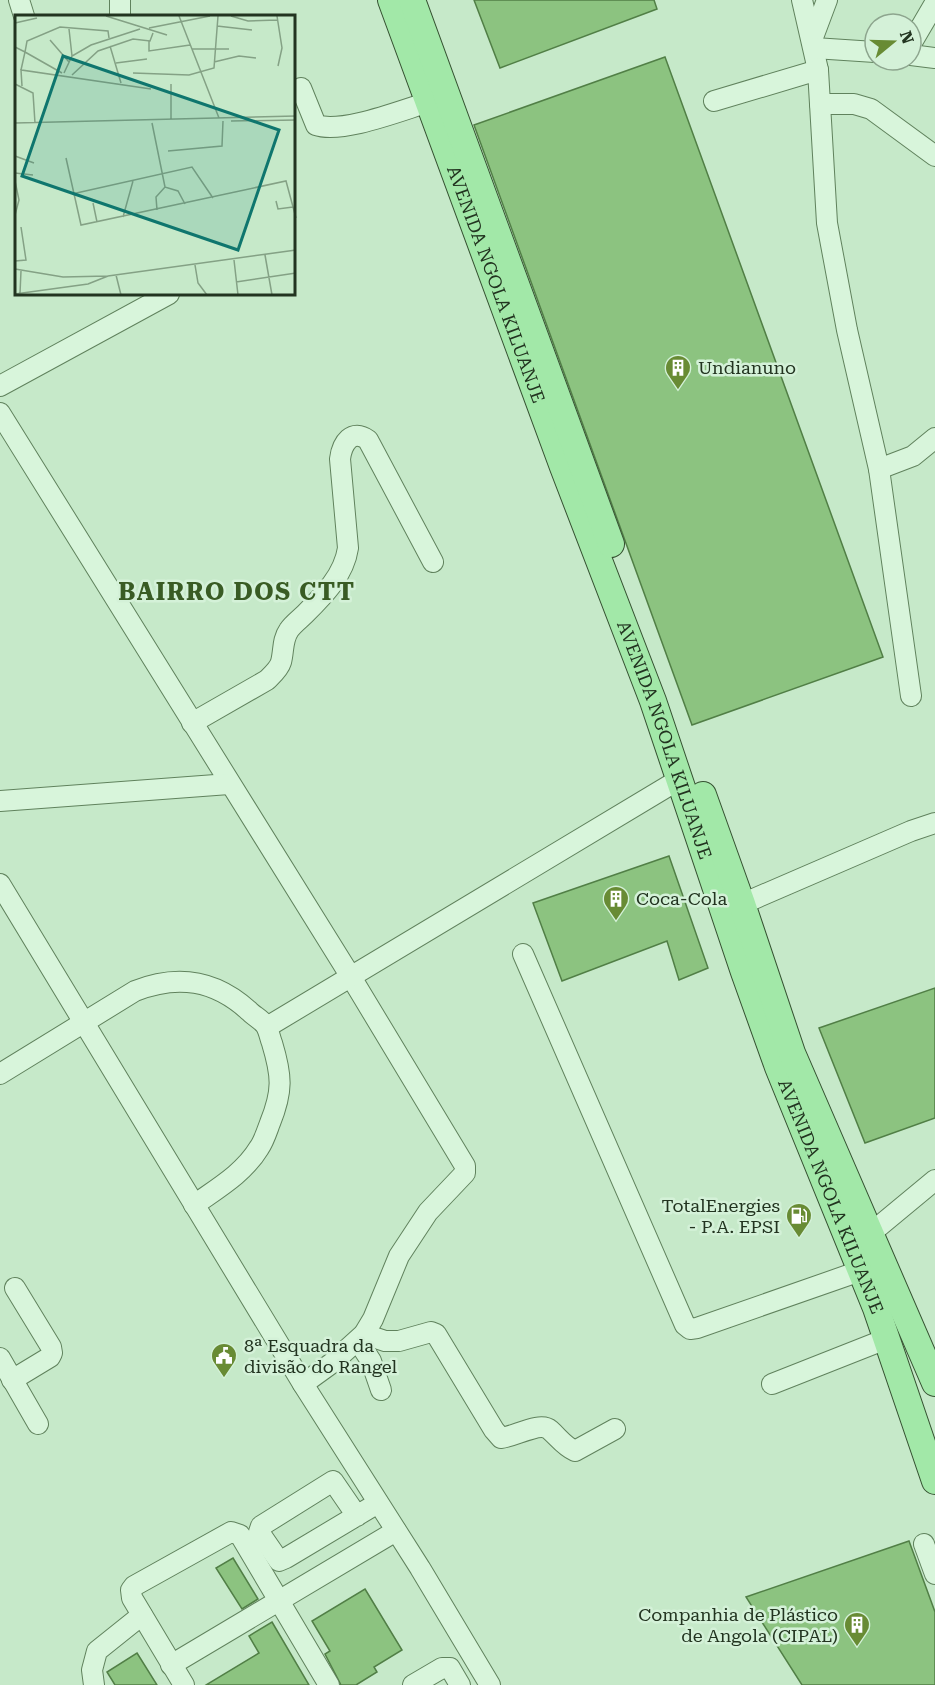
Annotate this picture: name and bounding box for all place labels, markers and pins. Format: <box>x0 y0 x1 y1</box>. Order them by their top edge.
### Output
building icon: Undianuno <box>663 353 693 391</box>
place label: Undianuno <box>698 357 796 378</box>
building icon: Coca-Cola <box>601 884 631 922</box>
place label: Coca-Cola <box>636 888 727 909</box>
place label: TotalEnergies - P.A. EPSI <box>662 1195 780 1237</box>
fuel station icon: TotalEnergies - P.A. EPSI <box>784 1201 814 1239</box>
place label: 8ª Esquadra da divisão do Rangel <box>244 1335 397 1377</box>
public building icon: 8ª Esquadra da divisão do Rangel <box>209 1341 239 1379</box>
place label: Companhia de Plástico de Angola (CIPAL) <box>638 1604 838 1646</box>
building icon: Companhia de Plástico de Angola (CIPAL) <box>842 1610 872 1648</box>

